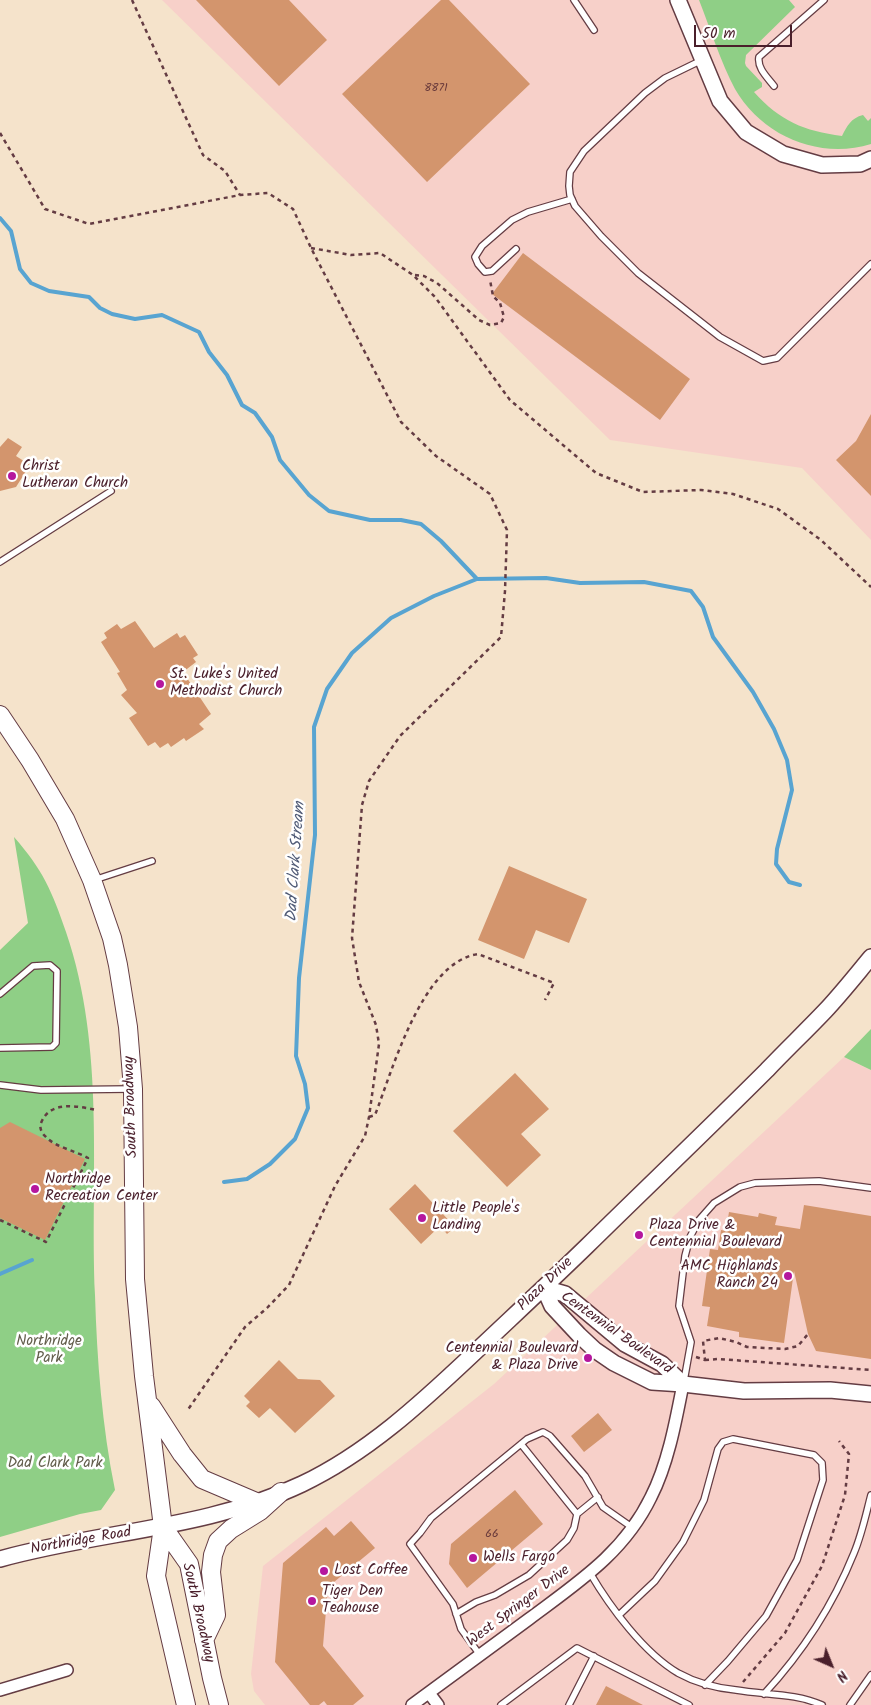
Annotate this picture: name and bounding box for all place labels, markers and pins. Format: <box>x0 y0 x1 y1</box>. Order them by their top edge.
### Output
place label: Christ Lutheran Church <box>22 458 128 493</box>
marker: Christ Lutheran Church <box>6 470 18 482</box>
place label: St. Luke's United Methodist Church <box>170 666 282 701</box>
marker: St. Luke's United Methodist Church <box>154 678 166 690</box>
place label: Northridge Recreation Center <box>45 1171 157 1206</box>
marker: Northridge Recreation Center <box>29 1183 41 1195</box>
place label: Little People's Landing <box>432 1200 520 1235</box>
marker: Little People's Landing <box>416 1212 428 1224</box>
place label: Plaza Drive & Centennial Boulevard <box>649 1217 781 1252</box>
marker: Plaza Drive & Centennial Boulevard <box>633 1229 645 1241</box>
place label: AMC Highlands Ranch 24 <box>681 1258 778 1293</box>
marker: AMC Highlands Ranch 24 <box>782 1270 794 1282</box>
place label: Centennial Boulevard & Plaza Drive <box>446 1340 578 1375</box>
marker: Centennial Boulevard & Plaza Drive <box>582 1352 594 1364</box>
place label: Wells Fargo <box>483 1549 555 1567</box>
marker: Wells Fargo <box>467 1552 479 1564</box>
place label: Lost Coffee <box>334 1562 408 1580</box>
marker: Lost Coffee <box>318 1565 330 1577</box>
place label: Tiger Den Teahouse <box>322 1583 383 1618</box>
marker: Tiger Den Teahouse <box>306 1595 318 1607</box>

